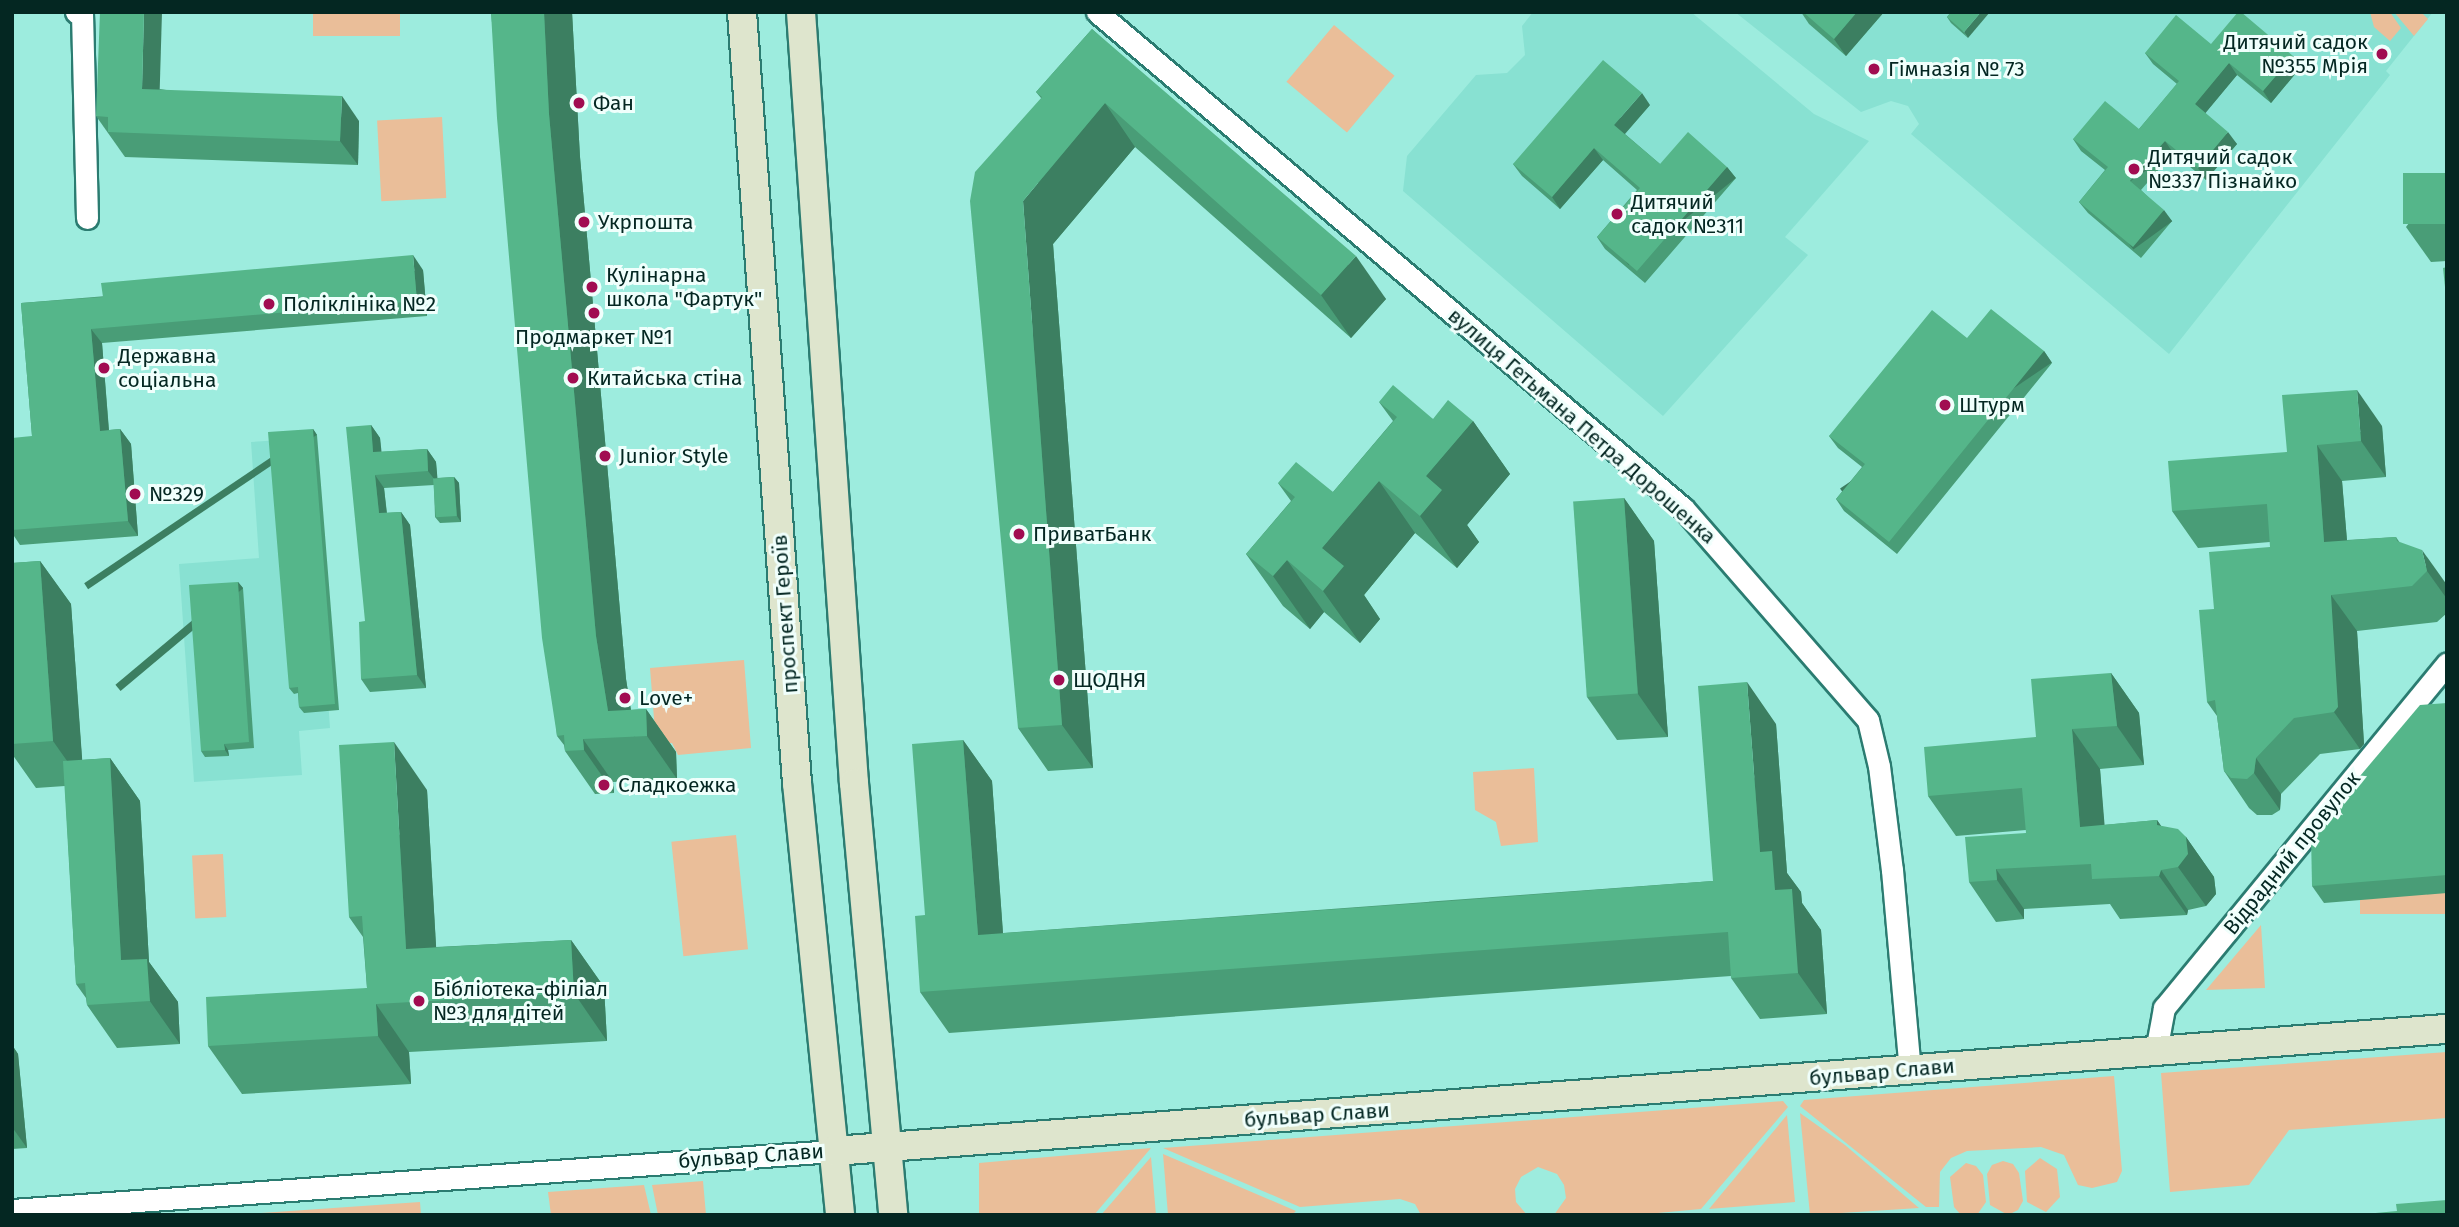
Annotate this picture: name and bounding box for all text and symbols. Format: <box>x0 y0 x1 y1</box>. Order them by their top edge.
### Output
place label: Дитячий садок №355 Мрія <box>2223 29 2368 79</box>
marker: Дитячий садок №355 Мрія <box>2374 46 2390 62</box>
place label: Гімназія № 73 <box>1888 56 2025 82</box>
marker: Гімназія № 73 <box>1866 61 1882 77</box>
place label: Фан <box>593 90 634 116</box>
marker: Фан <box>571 95 587 111</box>
place label: Дитячий садок №337 Пізнайко <box>2148 144 2297 194</box>
marker: Дитячий садок №337 Пізнайко <box>2126 161 2142 177</box>
place label: Дитячий садок №311 <box>1631 189 1744 239</box>
marker: Дитячий садок №311 <box>1609 206 1625 222</box>
place label: Укрпошта <box>598 209 694 235</box>
marker: Укрпошта <box>576 214 592 230</box>
place label: Кулінарна школа "Фартук" <box>606 262 762 312</box>
marker: Кулінарна школа "Фартук" <box>584 279 600 295</box>
place label: Поліклініка №2 <box>283 291 436 317</box>
marker: Поліклініка №2 <box>261 296 277 312</box>
street label: вулиця Гетьмана Петра Дорошенка <box>1443 303 1721 549</box>
marker: Продмаркет №1 <box>586 305 602 321</box>
place label: Продмаркет №1 <box>515 324 673 350</box>
place label: Державна соціальна <box>118 343 216 393</box>
marker: Державна соціальна <box>96 360 112 376</box>
place label: Китайська стіна <box>587 365 742 391</box>
marker: Китайська стіна <box>565 370 581 386</box>
place label: Штурм <box>1959 392 2025 418</box>
marker: Штурм <box>1937 397 1953 413</box>
place label: Junior Style <box>619 443 729 469</box>
marker: Junior Style <box>597 448 613 464</box>
place label: №329 <box>149 481 204 507</box>
marker: №329 <box>127 486 143 502</box>
place label: ПриватБанк <box>1033 521 1151 547</box>
marker: ПриватБанк <box>1011 526 1027 542</box>
street label: проспект Героїв <box>767 534 803 694</box>
place label: ЩОДНЯ <box>1073 667 1146 693</box>
marker: ЩОДНЯ <box>1051 672 1067 688</box>
place label: Love+ <box>639 685 693 711</box>
marker: Love+ <box>617 690 633 706</box>
street label: Відрадний провулок <box>2218 766 2366 940</box>
place label: Сладкоежка <box>618 772 736 798</box>
marker: Сладкоежка <box>596 777 612 793</box>
place label: Бібліотека-філіал №3 для дітей <box>433 976 608 1026</box>
marker: Бібліотека-філіал №3 для дітей <box>411 993 427 1009</box>
street label: бульвар Слави <box>1808 1053 1956 1091</box>
street label: бульвар Слави <box>1243 1097 1391 1133</box>
street label: бульвар Слави <box>677 1138 825 1174</box>

